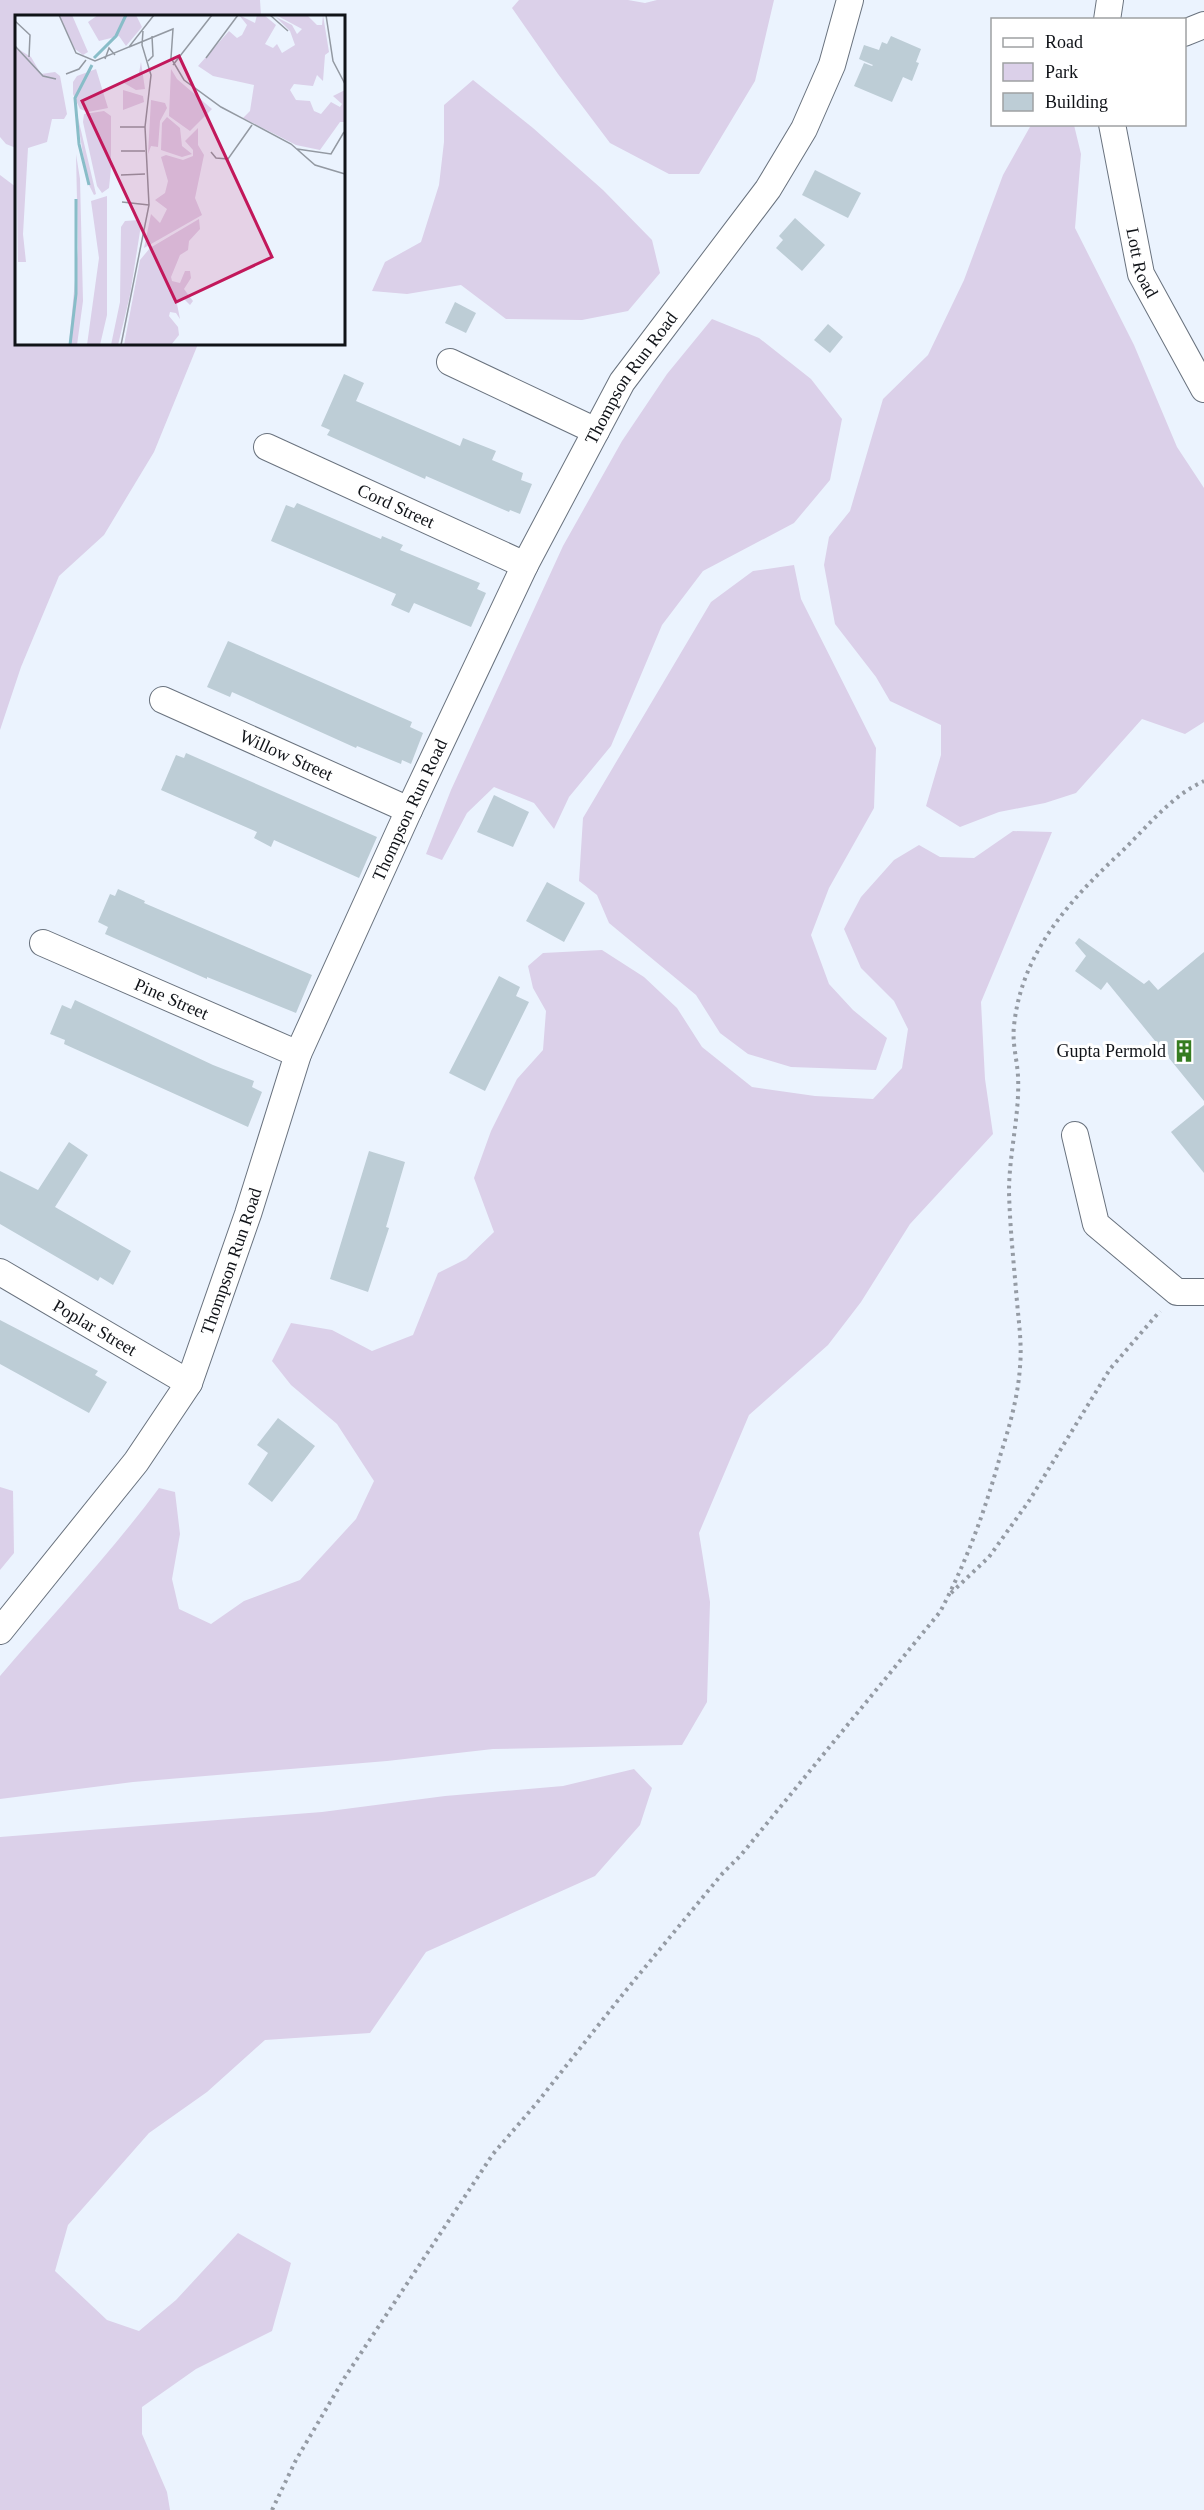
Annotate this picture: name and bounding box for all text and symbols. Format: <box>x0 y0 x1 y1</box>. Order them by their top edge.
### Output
inset map <box>15 15 345 345</box>
legend <box>991 18 1186 126</box>
text: Road <box>1045 32 1083 52</box>
text: Park <box>1045 62 1078 82</box>
text: Building <box>1045 92 1108 112</box>
street label: Lott Road <box>1122 226 1162 301</box>
street label: Thompson Run Road <box>581 308 681 448</box>
street label: Cord Street <box>354 480 438 532</box>
street label: Willow Street <box>237 726 336 785</box>
street label: Thompson Run Road <box>368 736 451 884</box>
street label: Pine Street <box>131 974 211 1024</box>
building icon: Gupta Permold <box>1171 1038 1197 1064</box>
place label: Gupta Permold <box>1057 1041 1166 1061</box>
street label: Thompson Run Road <box>197 1185 266 1337</box>
street label: Poplar Street <box>49 1295 140 1360</box>

